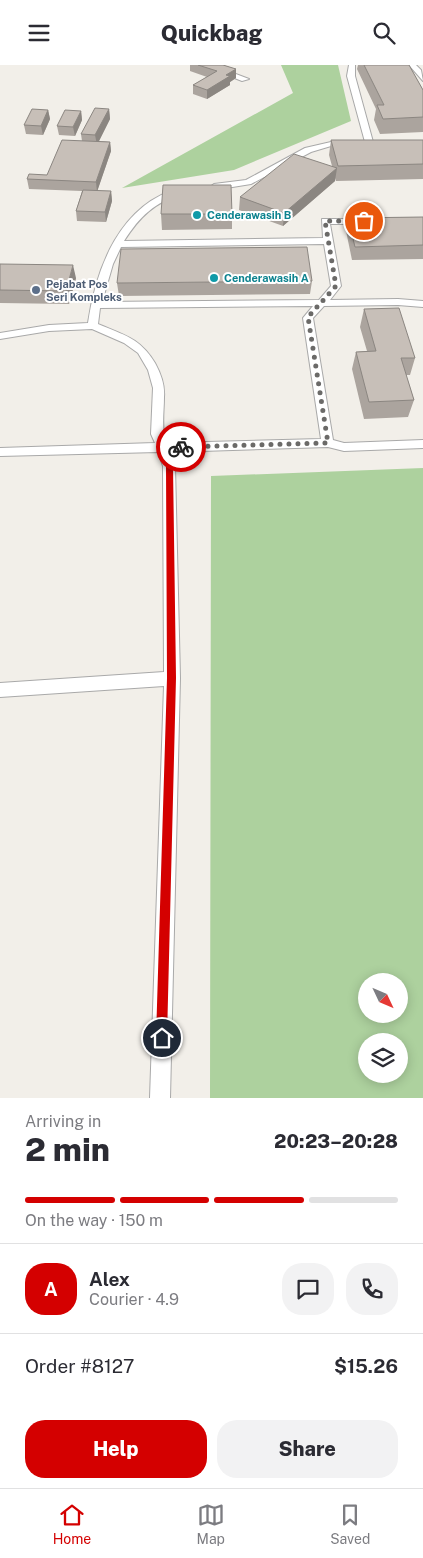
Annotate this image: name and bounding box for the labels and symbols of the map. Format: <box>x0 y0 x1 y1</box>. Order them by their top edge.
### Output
pin <box>343 200 385 242</box>
marker: Cenderawasih B <box>191 209 203 221</box>
place label: Cenderawasih B <box>207 209 292 221</box>
marker: Cenderawasih A <box>208 272 220 284</box>
place label: Cenderawasih A <box>224 272 309 284</box>
place label: Pejabat Pos Seri Kompleks <box>46 278 122 303</box>
marker: Pejabat Pos Seri Kompleks <box>30 284 42 296</box>
courier <box>156 422 206 472</box>
north arrow <box>358 973 408 1023</box>
pin <box>141 1017 183 1059</box>

